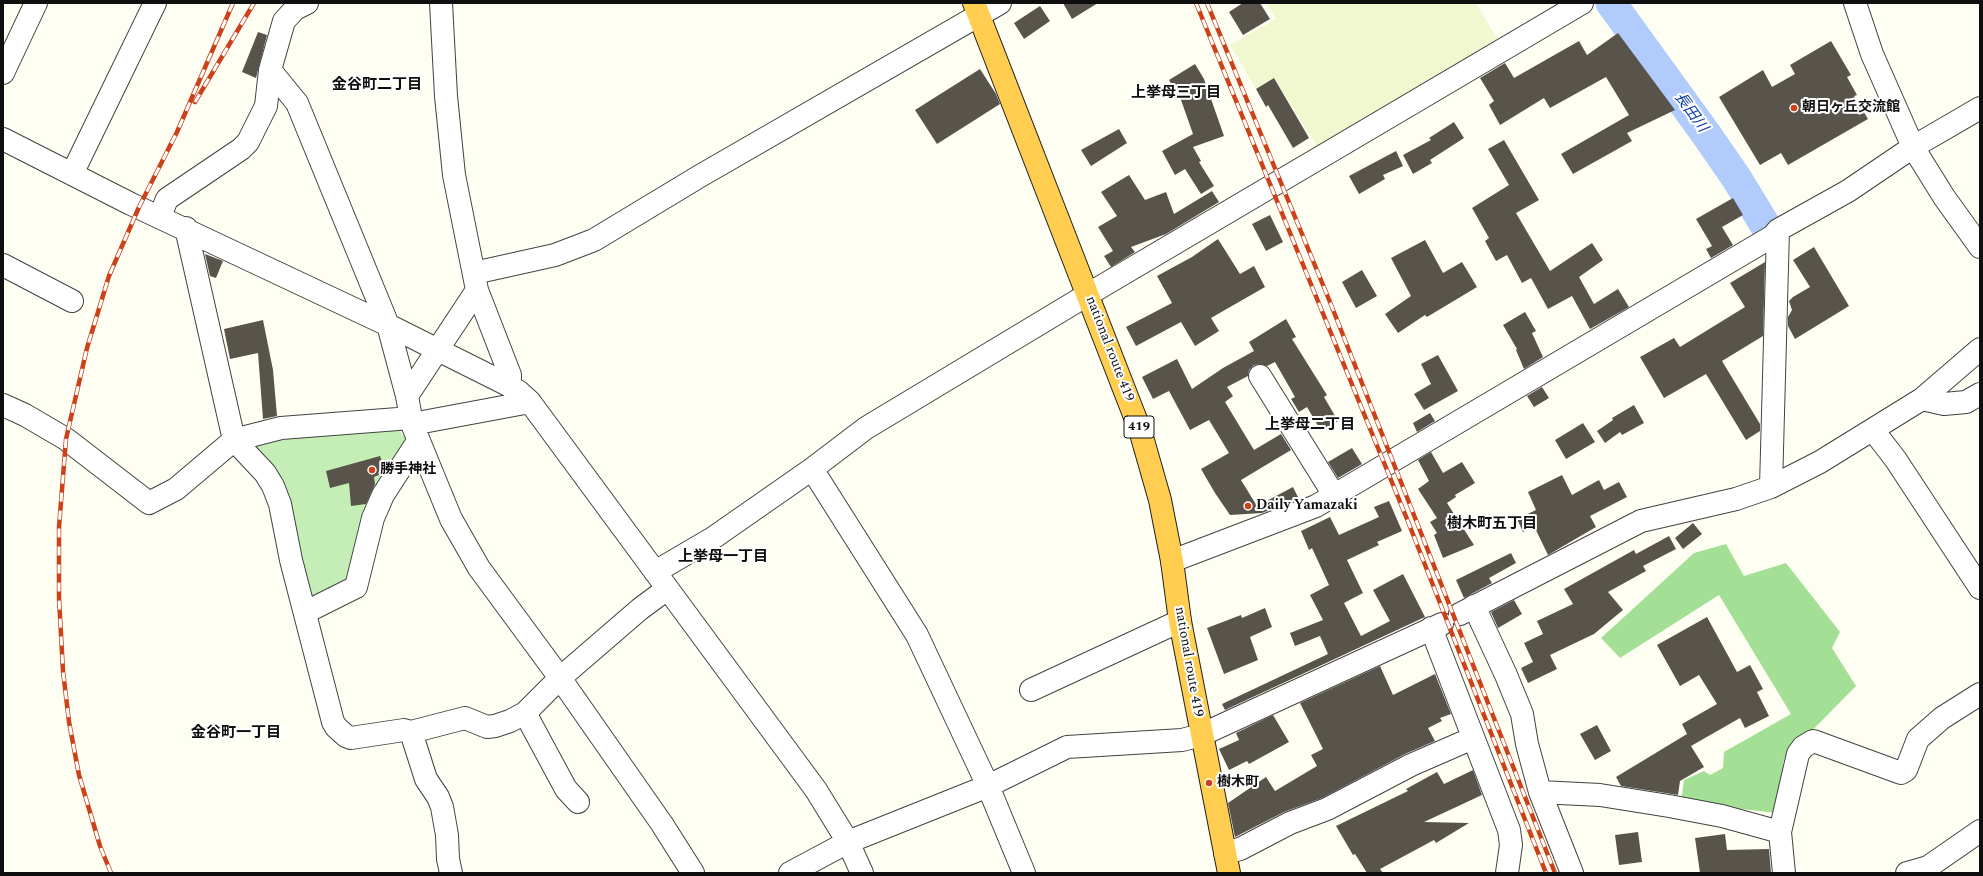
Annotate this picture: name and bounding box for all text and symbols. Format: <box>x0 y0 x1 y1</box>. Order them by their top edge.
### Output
district label: 金谷町二丁目 <box>332 77 422 95</box>
district label: 上挙母三丁目 <box>1131 85 1221 103</box>
water label: 長田川 <box>1669 90 1711 136</box>
place label: 朝日ヶ丘交流館 <box>1802 100 1900 116</box>
marker: 朝日ヶ丘交流館 <box>1789 103 1799 113</box>
street label: national route 419 <box>1081 294 1137 404</box>
road number: 419 <box>1124 416 1154 438</box>
district label: 上挙母二丁目 <box>1265 417 1355 435</box>
place label: 勝手神社 <box>380 462 436 478</box>
marker: 勝手神社 <box>367 465 377 475</box>
place label: Daily Yamazaki <box>1256 498 1358 514</box>
marker: Daily Yamazaki <box>1243 501 1253 511</box>
district label: 樹木町五丁目 <box>1447 516 1537 534</box>
district label: 上挙母一丁目 <box>678 549 768 567</box>
street label: national route 419 <box>1170 606 1206 718</box>
district label: 金谷町一丁目 <box>191 725 281 743</box>
place label: 樹木町 <box>1217 775 1259 791</box>
marker: 樹木町 <box>1204 778 1214 788</box>

